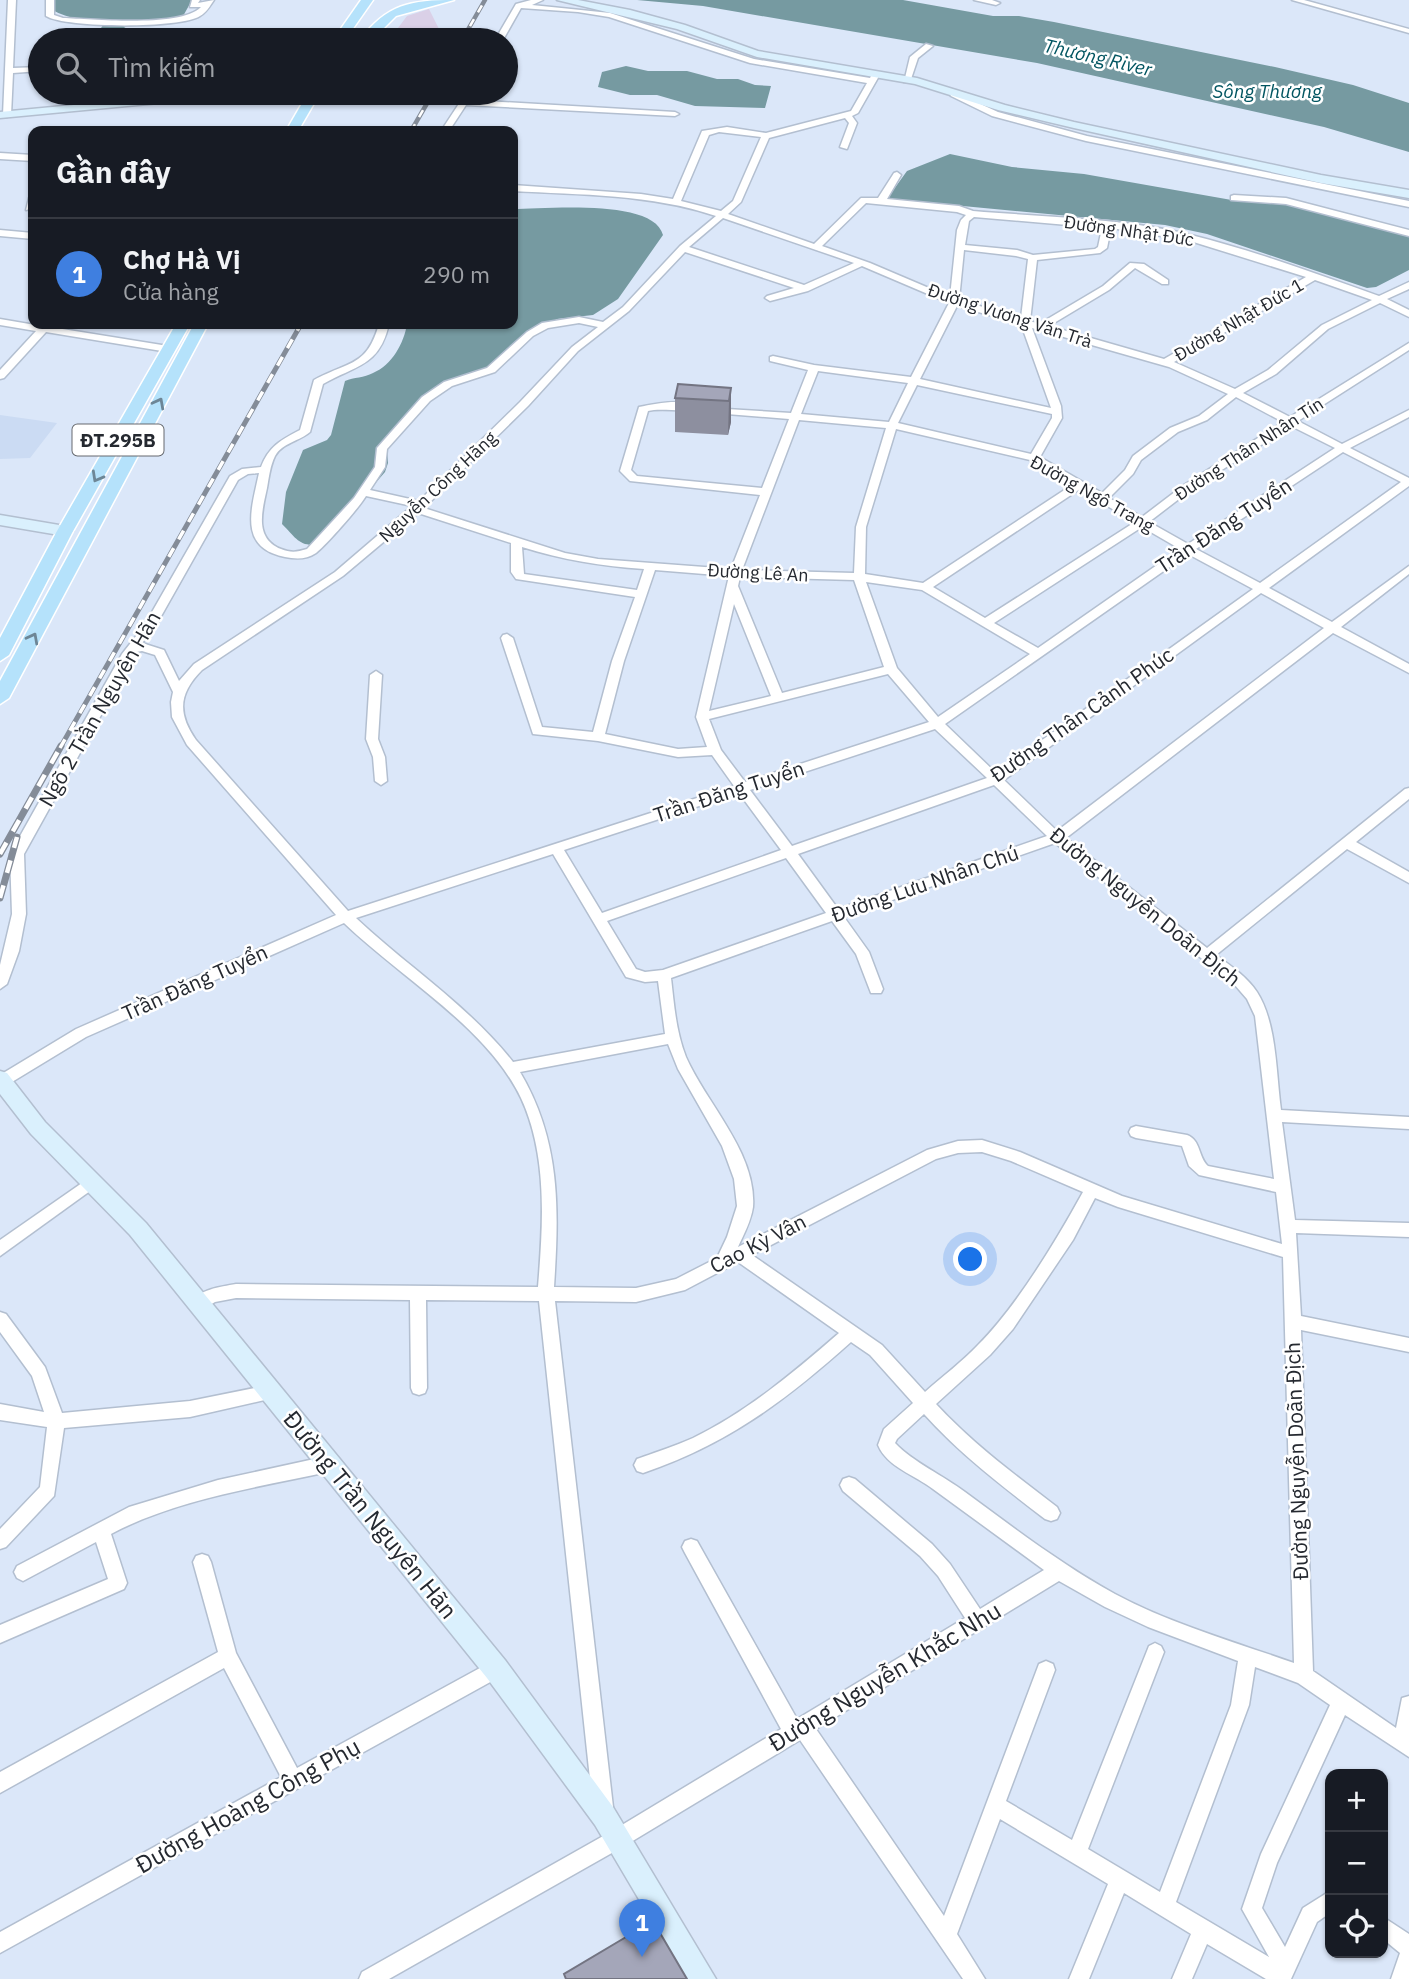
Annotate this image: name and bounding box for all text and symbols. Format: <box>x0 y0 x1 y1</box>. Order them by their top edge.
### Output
search box <box>28 28 518 105</box>
water label: Thương River <box>1042 33 1155 81</box>
icon: search <box>52 48 90 86</box>
text: Tìm kiếm <box>108 50 215 84</box>
water label: Sông Thương <box>1212 79 1323 103</box>
text: Gần đây <box>56 152 171 191</box>
street label: Đường Nhật Đức <box>1063 210 1196 251</box>
text: Chợ Hà Vị <box>123 242 240 276</box>
text: 1 <box>72 259 86 289</box>
text: 290 m <box>423 259 490 289</box>
street label: Đường Nhật Đức 1 <box>1170 273 1308 366</box>
text: Cửa hàng <box>123 276 219 306</box>
street label: Đường Vương Văn Trà <box>925 278 1096 353</box>
street label: Đường Thân Nhân Tín <box>1170 392 1328 505</box>
one-way arrow <box>150 397 164 410</box>
road number: ĐT.295B <box>72 424 164 456</box>
street label: Nguyễn Công Hãng <box>374 426 502 547</box>
street label: Đường Ngô Trang <box>1026 450 1159 537</box>
one-way arrow <box>92 470 105 482</box>
street label: Trần Đăng Tuyển <box>1150 471 1297 580</box>
street label: Đường Lê An <box>707 558 809 587</box>
street label: Ngõ 2 Trần Nguyên Hãn <box>32 606 167 811</box>
one-way arrow <box>24 633 38 645</box>
street label: Đường Thân Cảnh Phúc <box>984 640 1179 788</box>
street label: Trần Đăng Tuyển <box>650 753 808 829</box>
street label: Đường Nguyễn Doãn Địch <box>1044 820 1247 992</box>
street label: Đường Lưu Nhân Chú <box>827 838 1022 928</box>
street label: Trần Đăng Tuyển <box>117 937 272 1027</box>
street label: Cao Kỳ Vân <box>704 1207 811 1279</box>
your location <box>953 1242 987 1276</box>
street label: Đường Nguyễn Doãn Địch <box>1278 1342 1314 1581</box>
street label: Đường Trần Nguyên Hãn <box>277 1403 465 1625</box>
street label: Đường Nguyễn Khắc Nhu <box>762 1594 1007 1758</box>
street label: Đường Hoàng Công Phụ <box>129 1730 366 1880</box>
map controls <box>1325 1769 1388 1958</box>
button: + <box>1325 1769 1388 1832</box>
button: − <box>1325 1832 1388 1895</box>
button: locate <box>1325 1895 1388 1958</box>
pin: 1 <box>619 1899 665 1957</box>

